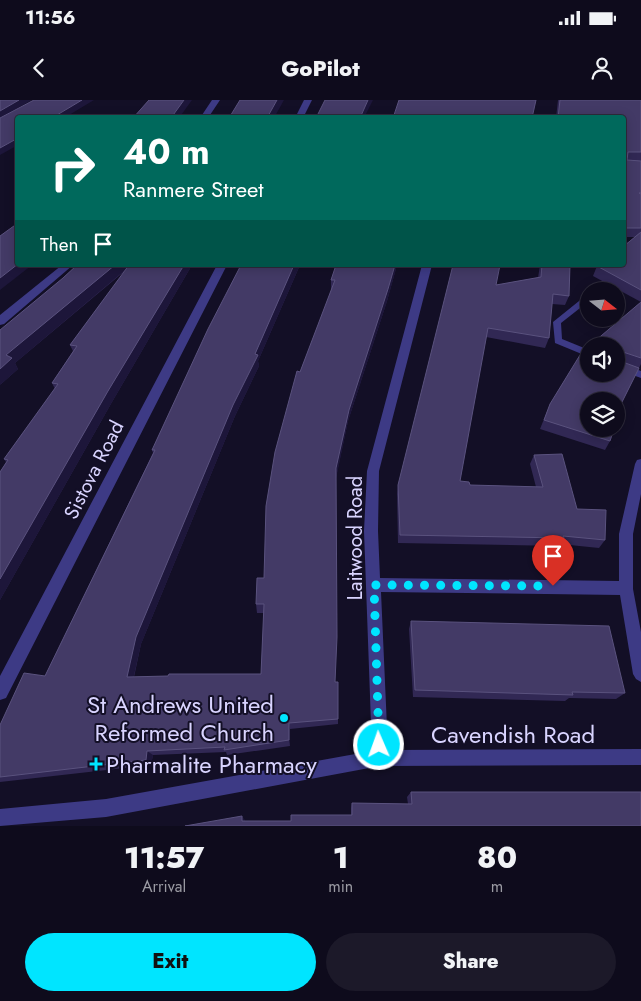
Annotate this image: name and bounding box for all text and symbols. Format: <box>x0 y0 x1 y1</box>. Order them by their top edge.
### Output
text: 11:56 <box>25 4 75 31</box>
text: GoPilot <box>281 52 360 84</box>
icon: back <box>25 54 53 82</box>
icon: person <box>588 54 616 82</box>
text: 40 m <box>123 127 210 177</box>
icon: right <box>40 135 105 200</box>
text: Ranmere Street <box>123 173 264 205</box>
icon: arrive <box>89 230 117 258</box>
text: Then <box>40 231 79 258</box>
north arrow <box>580 282 625 328</box>
map controls <box>580 282 625 437</box>
button: sound <box>580 337 625 382</box>
button: layers <box>580 392 625 437</box>
street label: Sistova Road <box>57 416 131 524</box>
street label: Laitwood Road <box>341 476 370 600</box>
pin <box>532 535 574 586</box>
icon: arrive <box>539 542 567 570</box>
place label: St Andrews United Reformed Church <box>87 687 274 750</box>
marker: St Andrews United Reformed Church <box>278 712 290 724</box>
street label: Cavendish Road <box>431 717 595 752</box>
position arrow <box>352 718 404 770</box>
place label: Pharmalite Pharmacy <box>106 747 317 782</box>
marker: Pharmalite Pharmacy <box>90 758 102 770</box>
text: 11:57 <box>124 836 204 879</box>
text: 1 <box>333 836 349 879</box>
text: 80 <box>477 836 517 879</box>
text: Arrival <box>142 875 186 898</box>
text: min <box>328 875 353 898</box>
text: m <box>491 875 503 898</box>
button: Exit <box>25 933 316 991</box>
button: Share <box>326 933 616 991</box>

